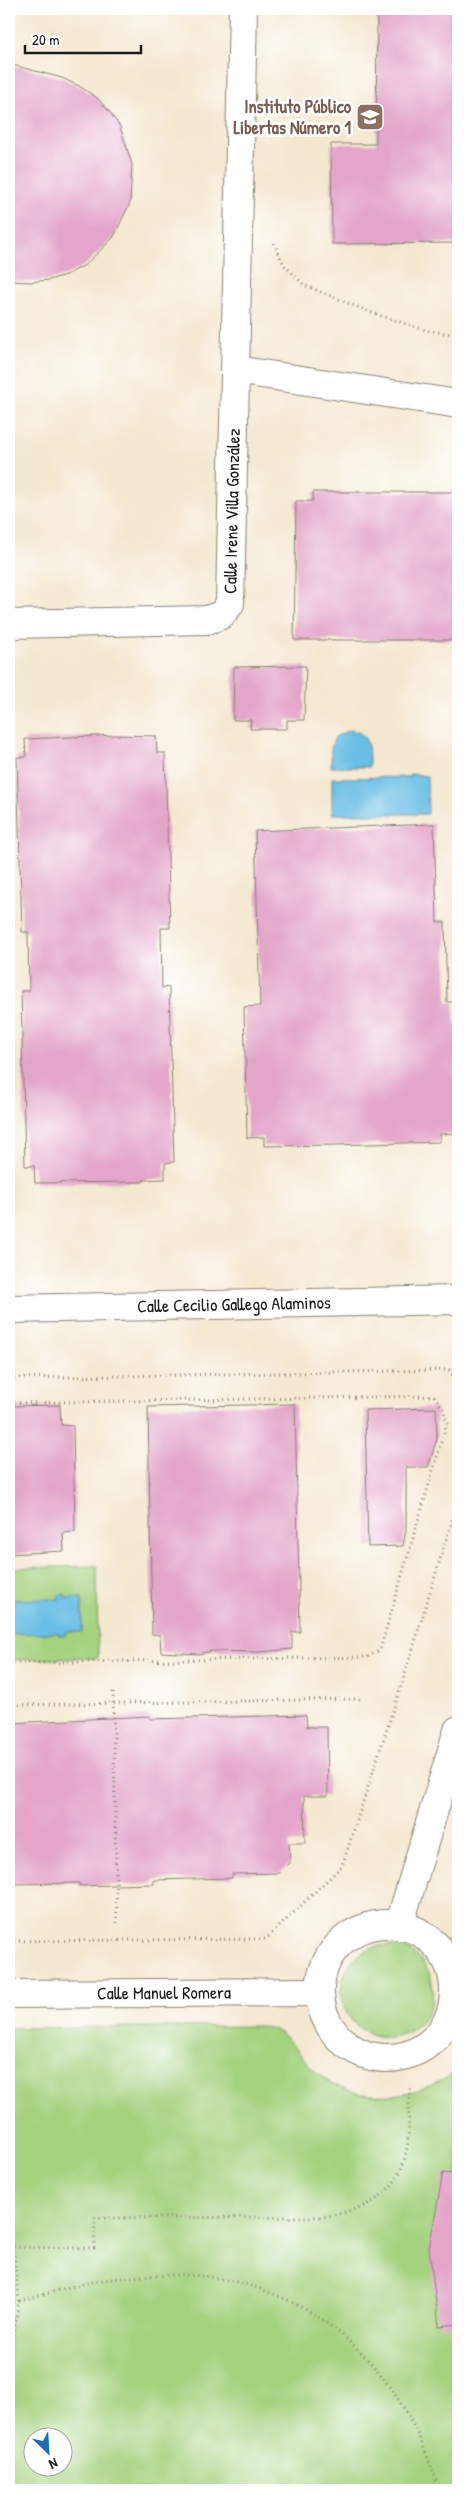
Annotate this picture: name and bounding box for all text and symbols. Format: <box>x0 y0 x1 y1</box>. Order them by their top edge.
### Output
scale bar <box>25 22 141 54</box>
text: 20 m <box>32 29 59 50</box>
place label: Instituto Público Libertas Número 1 <box>233 94 352 140</box>
school or university icon: Instituto Público Libertas Número 1 <box>355 102 385 132</box>
street label: Calle Irene Villa González <box>217 428 246 594</box>
street label: Calle Cecilio Gallego Alaminos <box>137 1290 331 1318</box>
street label: Calle Manuel Romera <box>97 1980 231 2005</box>
north arrow <box>22 2426 72 2476</box>
text: N <box>46 2454 61 2475</box>

